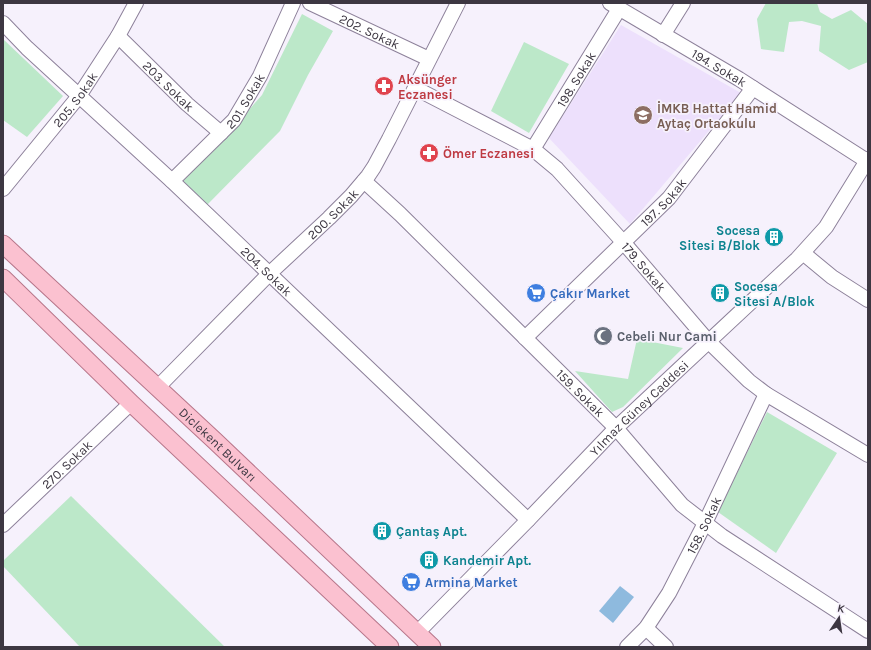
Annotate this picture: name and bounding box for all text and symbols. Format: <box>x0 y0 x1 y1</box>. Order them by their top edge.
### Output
street label: 202. Sokak <box>337 10 402 52</box>
street label: 194. Sokak <box>689 45 750 90</box>
street label: 198. Sokak <box>553 49 599 109</box>
street label: 203. Sokak <box>140 58 197 114</box>
street label: 205. Sokak <box>49 69 100 130</box>
street label: 201. Sokak <box>222 71 267 132</box>
place label: Aksünger Eczanesi <box>398 72 457 102</box>
pharmacy icon: Aksünger Eczanesi <box>373 75 395 97</box>
place label: İMKB Hattat Hamid Aytaç Ortaokulu <box>657 100 777 131</box>
school or university icon: İMKB Hattat Hamid Aytaç Ortaokulu <box>632 104 654 126</box>
pharmacy icon: Ömer Eczanesi <box>418 142 440 164</box>
place label: Ömer Eczanesi <box>443 146 534 161</box>
street label: 197. Sokak <box>637 175 689 229</box>
street label: 200. Sokak <box>304 186 361 242</box>
place label: Socesa Sitesi B/Blok <box>679 223 760 253</box>
building icon: Socesa Sitesi B/Blok <box>763 226 785 248</box>
street label: 179. Sokak <box>619 239 670 294</box>
street label: 204. Sokak <box>238 243 295 299</box>
place label: Socesa Sitesi A/Blok <box>734 279 815 309</box>
supermarket icon: Çakır Market <box>525 282 547 304</box>
building icon: Socesa Sitesi A/Blok <box>709 282 731 304</box>
place label: Çakır Market <box>550 286 630 301</box>
mosque icon: Cebeli Nur Cami <box>592 325 614 347</box>
place label: Cebeli Nur Cami <box>617 329 717 344</box>
street label: Yılmaz Güney Caddesi <box>586 357 691 459</box>
street label: 159. Sokak <box>553 366 608 420</box>
street label: Diclekent Bulvarı <box>176 404 260 484</box>
street label: 270. Sokak <box>39 437 95 492</box>
street label: 158. Sokak <box>683 494 724 556</box>
building icon: Çantaş Apt. <box>371 520 393 542</box>
place label: Çantaş Apt. <box>396 524 467 539</box>
building icon: Kandemir Apt. <box>418 549 440 571</box>
place label: Kandemir Apt. <box>443 553 531 568</box>
supermarket icon: Armina Market <box>400 571 422 593</box>
place label: Armina Market <box>425 575 518 590</box>
north arrow <box>819 598 859 638</box>
text: K <box>836 602 847 616</box>

